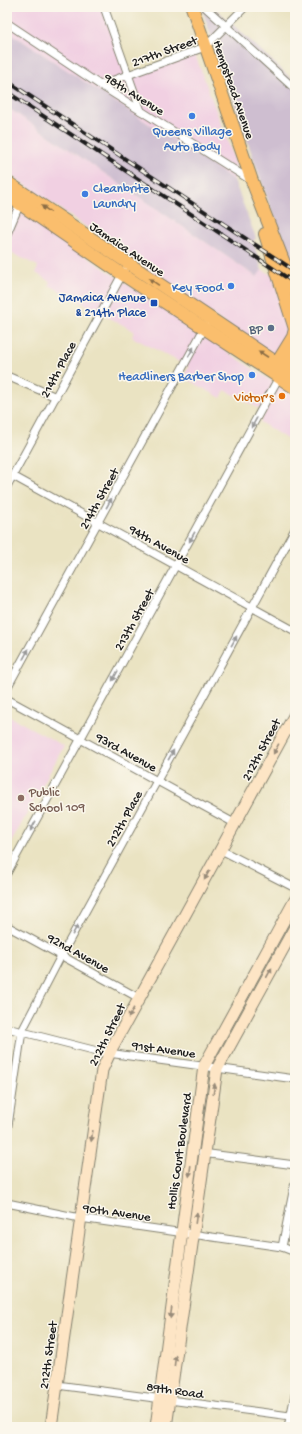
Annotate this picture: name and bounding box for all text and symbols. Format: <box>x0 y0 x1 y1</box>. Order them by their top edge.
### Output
street label: 217th Street <box>130 33 201 71</box>
street label: Hempstead Avenue <box>209 38 257 141</box>
street label: 98th Avenue <box>100 70 167 120</box>
marker: Queens Village Auto Body <box>187 111 197 121</box>
place label: Queens Village Auto Body <box>152 125 232 155</box>
place label: Cleanbrite Laundry <box>93 182 150 212</box>
marker: Cleanbrite Laundry <box>80 189 90 199</box>
one-way arrow <box>41 205 52 213</box>
street label: Jamaica Avenue <box>86 219 167 281</box>
one-way arrow <box>149 278 160 286</box>
place label: Key Food <box>172 281 224 296</box>
marker: Key Food <box>226 281 236 291</box>
place label: Jamaica Avenue & 214th Place <box>59 291 146 321</box>
marker: Jamaica Avenue & 214th Place <box>149 298 159 308</box>
place label: BP <box>248 323 264 338</box>
marker: BP <box>266 323 276 333</box>
street label: 214th Place <box>38 339 80 401</box>
one-way arrow <box>188 346 194 358</box>
one-way arrow <box>257 350 269 357</box>
place label: Headliners Barber Shop <box>118 370 245 385</box>
marker: Headliners Barber Shop <box>247 370 257 380</box>
place label: Victor’s <box>233 391 275 406</box>
marker: Victor’s <box>277 391 287 401</box>
one-way arrow <box>251 417 257 429</box>
street label: 214th Street <box>77 464 124 533</box>
one-way arrow <box>106 497 112 509</box>
street label: 94th Avenue <box>125 522 192 568</box>
one-way arrow <box>188 531 195 543</box>
street label: 213th Street <box>112 585 159 654</box>
one-way arrow <box>230 635 237 647</box>
one-way arrow <box>22 648 29 660</box>
one-way arrow <box>112 670 119 682</box>
street label: 212th Street <box>240 715 286 784</box>
street label: 93rd Avenue <box>92 730 159 776</box>
one-way arrow <box>273 743 280 755</box>
one-way arrow <box>168 749 175 761</box>
place label: Public School 109 <box>28 786 85 816</box>
street label: 212th Place <box>104 788 147 850</box>
marker: Public School 109 <box>16 793 26 803</box>
one-way arrow <box>29 821 36 832</box>
one-way arrow <box>204 869 211 881</box>
one-way arrow <box>72 925 78 936</box>
street label: 92nd Avenue <box>43 930 112 978</box>
one-way arrow <box>266 967 273 979</box>
street label: 212th Street <box>87 1000 131 1069</box>
one-way arrow <box>128 1008 134 1019</box>
street label: 91st Avenue <box>130 1038 197 1062</box>
one-way arrow <box>211 1083 217 1095</box>
street label: Hollis Court Boulevard <box>165 1091 196 1211</box>
one-way arrow <box>89 1129 95 1142</box>
one-way arrow <box>187 1164 193 1177</box>
street label: 90th Avenue <box>81 1201 152 1226</box>
one-way arrow <box>193 1212 199 1224</box>
one-way arrow <box>168 1307 174 1319</box>
street label: 212th Street <box>37 1319 62 1390</box>
one-way arrow <box>172 1355 178 1367</box>
street label: 89th Road <box>145 1380 205 1403</box>

